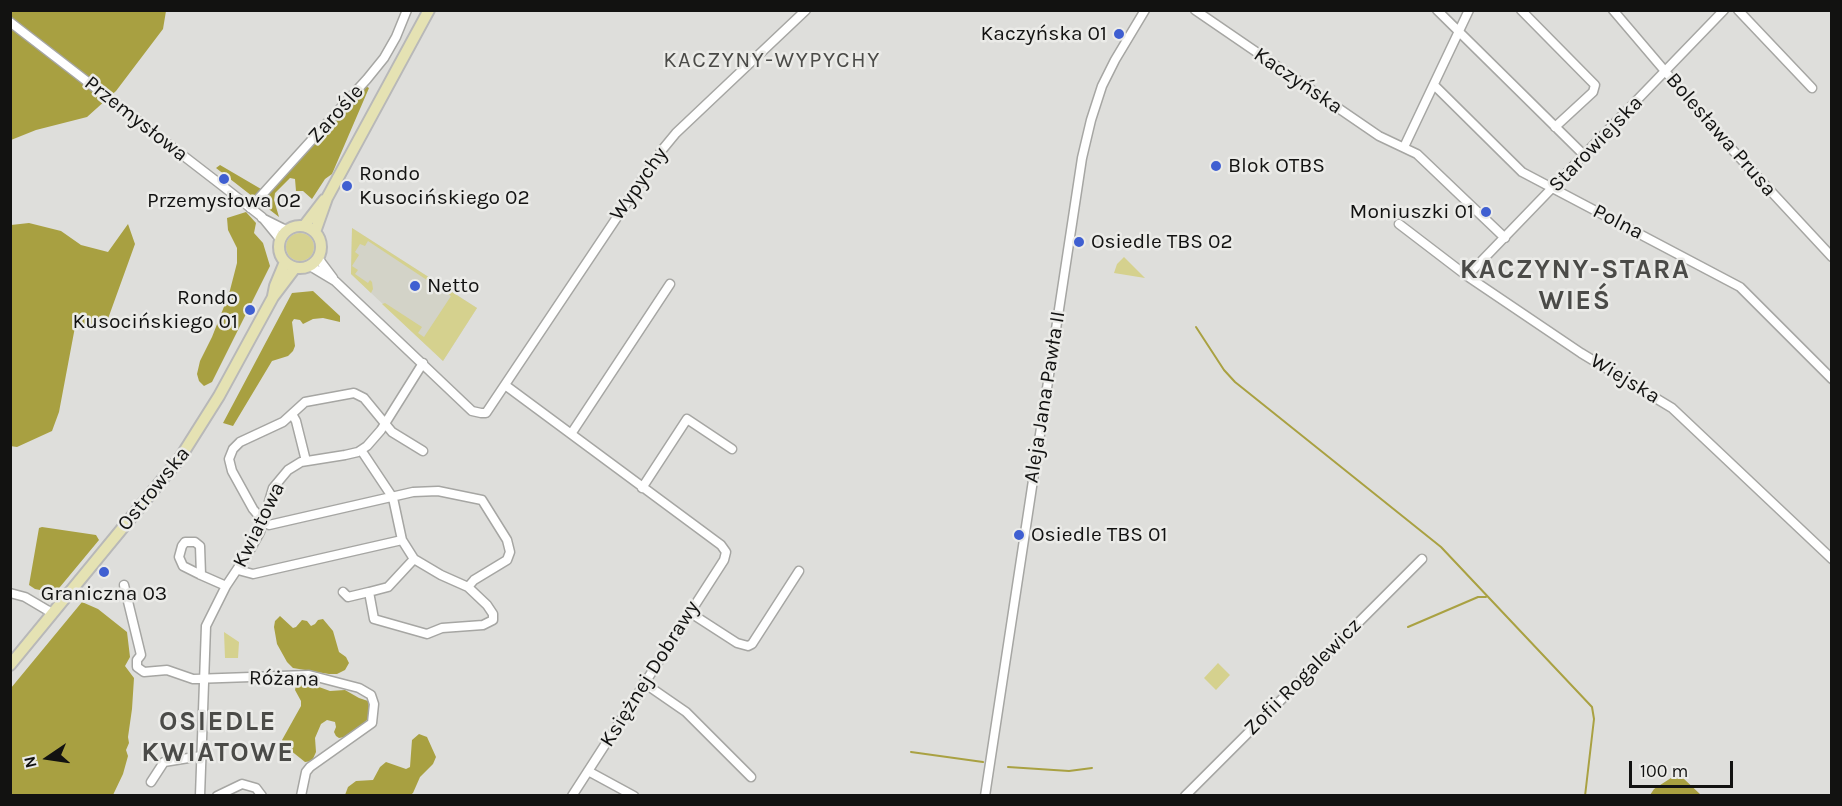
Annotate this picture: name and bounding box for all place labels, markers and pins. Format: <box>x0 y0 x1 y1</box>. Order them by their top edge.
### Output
place label: Kaczyńska 01 <box>981 21 1107 47</box>
marker: Kaczyńska 01 <box>1112 27 1126 41</box>
place label: Blok OTBS <box>1228 153 1325 179</box>
marker: Blok OTBS <box>1209 159 1223 173</box>
place label: Rondo Kusocińskiego 02 <box>359 161 530 211</box>
marker: Przemysłowa 02 <box>217 172 231 186</box>
marker: Rondo Kusocińskiego 02 <box>340 179 354 193</box>
place label: Przemysłowa 02 <box>147 188 301 214</box>
place label: Moniuszki 01 <box>1350 199 1474 225</box>
marker: Moniuszki 01 <box>1479 205 1493 219</box>
place label: Osiedle TBS 02 <box>1091 229 1233 255</box>
marker: Osiedle TBS 02 <box>1072 235 1086 249</box>
place label: Netto <box>427 273 479 299</box>
marker: Netto <box>408 279 422 293</box>
place label: Rondo Kusocińskiego 01 <box>73 285 238 335</box>
marker: Rondo Kusocińskiego 01 <box>243 303 257 317</box>
place label: Osiedle TBS 01 <box>1031 522 1167 548</box>
marker: Osiedle TBS 01 <box>1012 528 1026 542</box>
marker: Graniczna 03 <box>97 565 111 579</box>
place label: Graniczna 03 <box>41 581 167 607</box>

